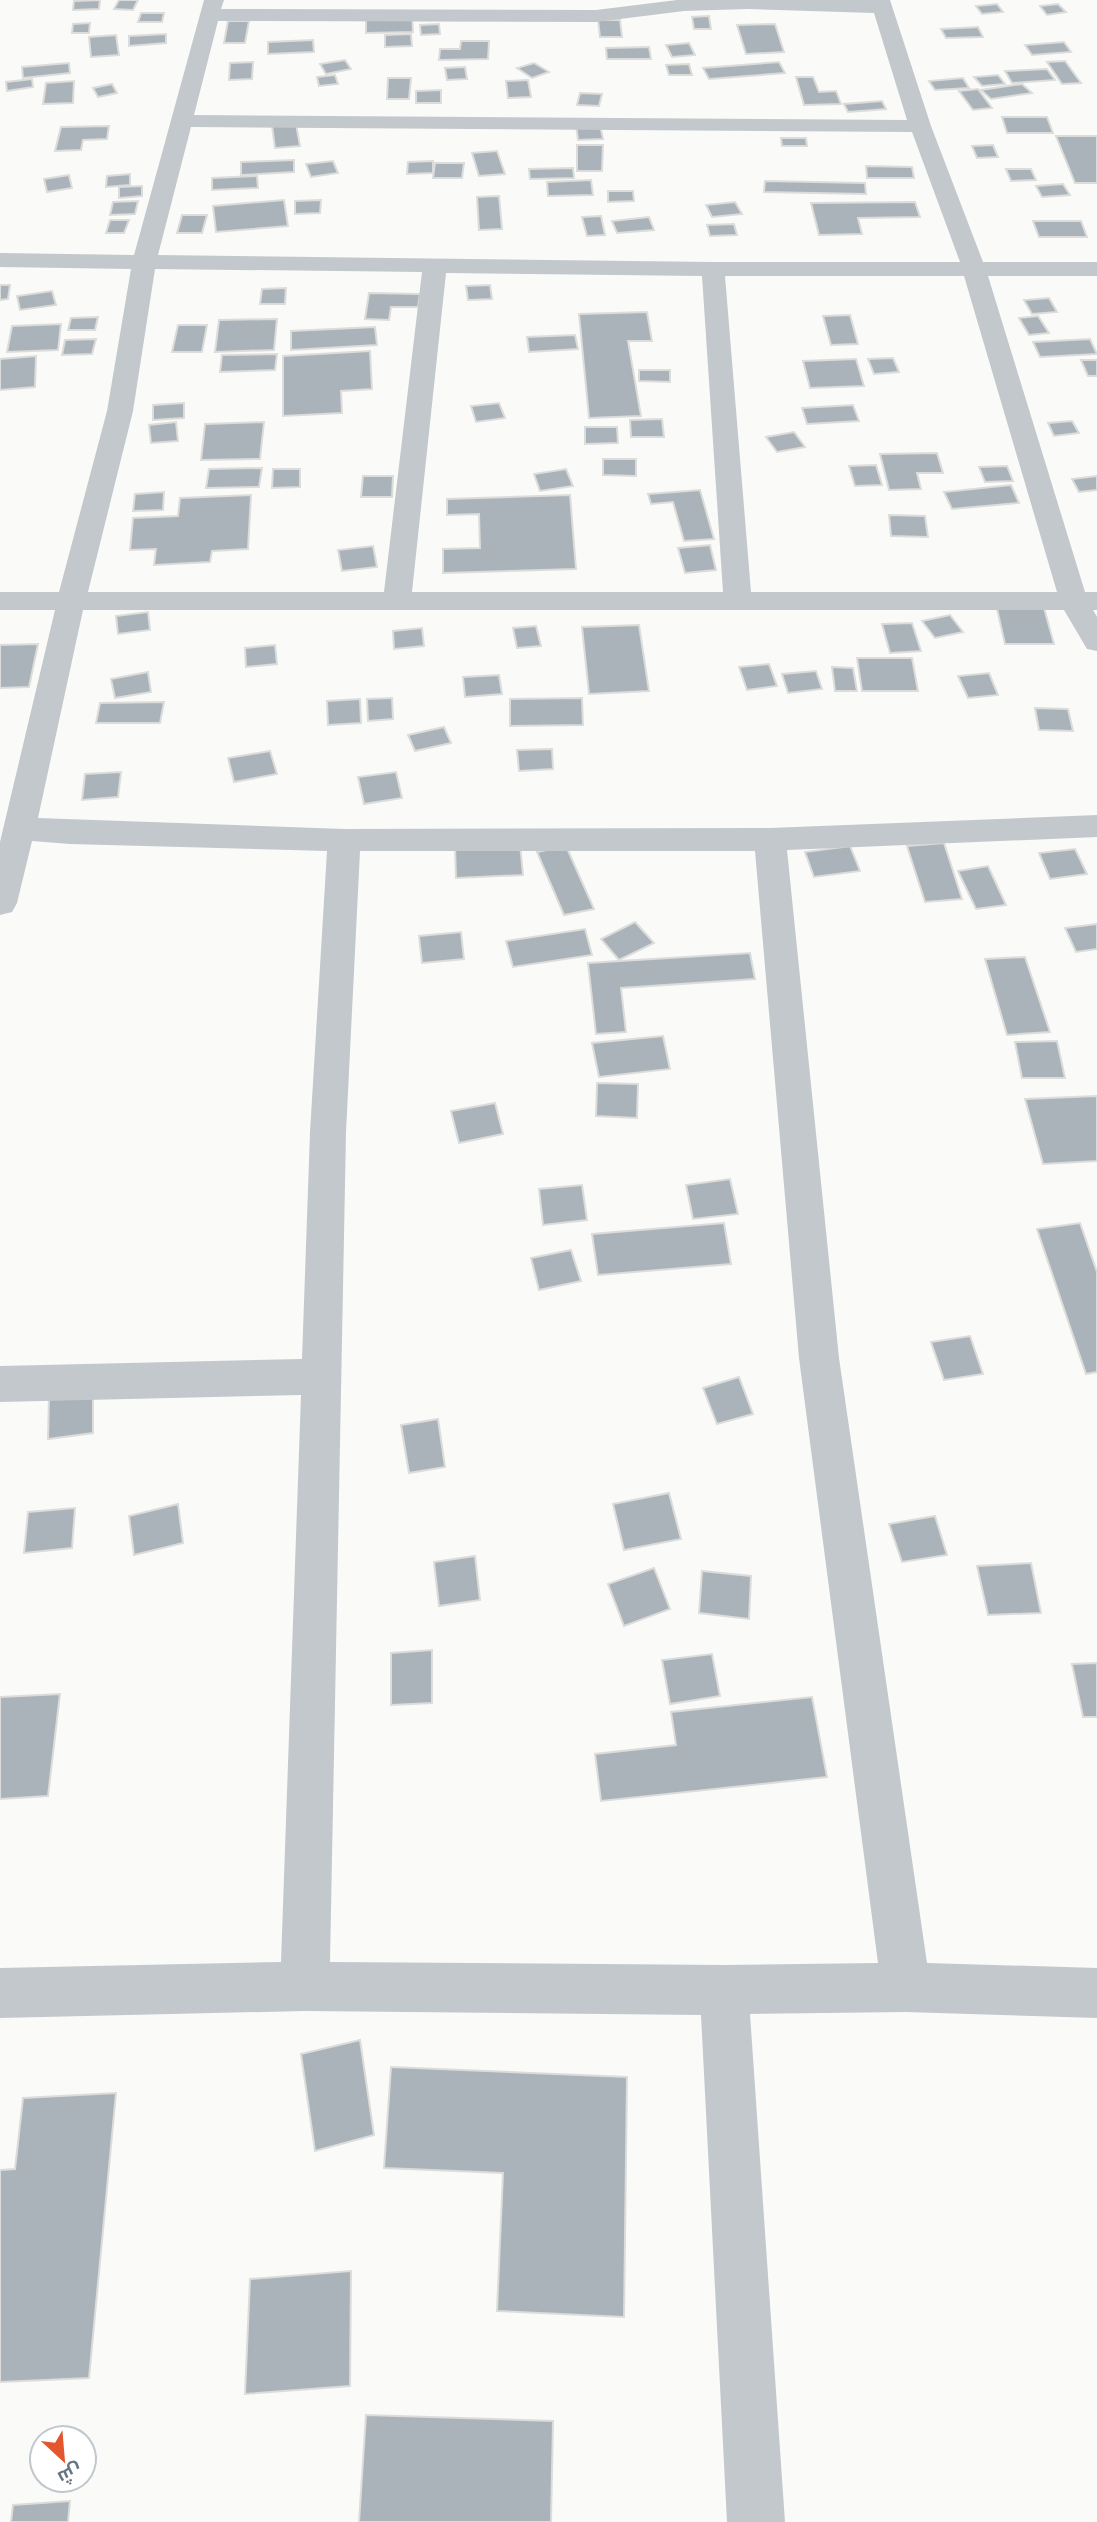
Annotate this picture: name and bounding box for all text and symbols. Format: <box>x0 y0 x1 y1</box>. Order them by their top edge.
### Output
north arrow <box>28 2424 98 2494</box>
text: ش <box>54 2458 87 2490</box>

